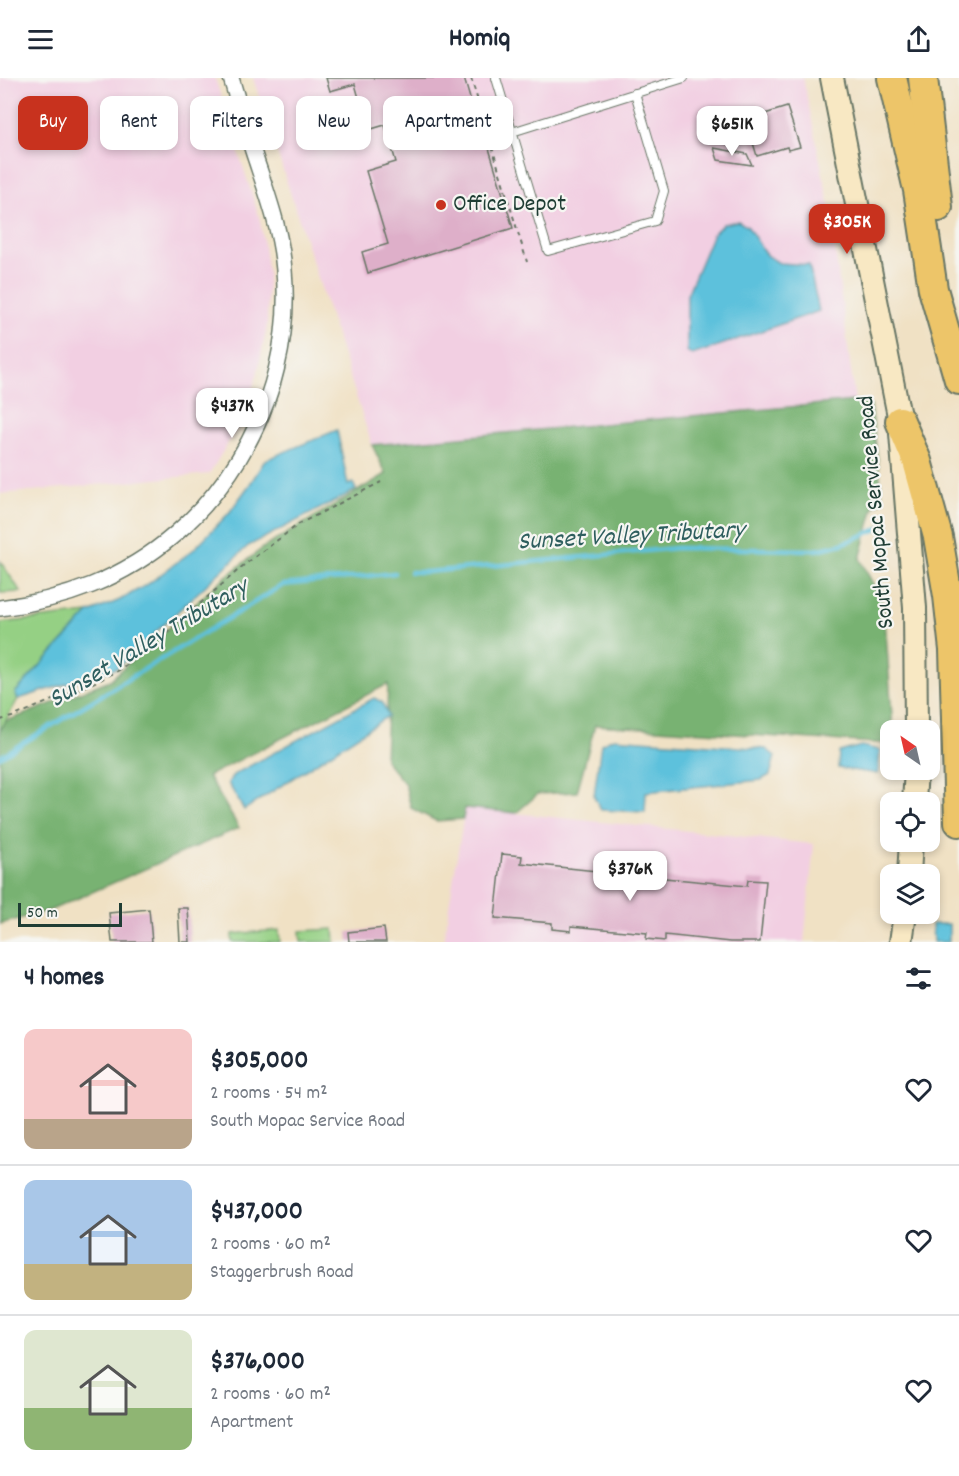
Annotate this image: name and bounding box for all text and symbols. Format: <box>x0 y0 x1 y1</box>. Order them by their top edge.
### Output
text: Homiq <box>449 20 510 59</box>
icon: menu <box>24 23 57 56</box>
icon: share <box>902 23 935 56</box>
chip: Buy <box>18 96 88 150</box>
chip: Rent <box>100 96 178 150</box>
chip: Filters <box>190 96 284 150</box>
chip: New <box>296 96 371 150</box>
chip: Apartment <box>383 96 513 150</box>
pin: $651K <box>690 106 774 157</box>
text: $651K <box>711 111 753 139</box>
place label: Office Depot <box>453 188 566 222</box>
marker: Office Depot <box>434 198 448 212</box>
pin: $305K <box>805 204 889 255</box>
text: $305K <box>823 209 871 237</box>
pin: $437K <box>190 388 274 439</box>
text: $437K <box>210 393 254 421</box>
street label: South Mopac Service Road <box>850 394 904 630</box>
water label: Sunset Valley Tributary <box>517 512 749 561</box>
water label: Sunset Valley Tributary <box>42 568 259 718</box>
north arrow <box>880 720 940 780</box>
map controls <box>880 720 940 924</box>
button: locate <box>880 792 940 852</box>
pin: $376K <box>588 851 672 902</box>
text: $376K <box>607 856 653 884</box>
button: layers <box>880 864 940 924</box>
scale bar <box>18 900 122 928</box>
text: 50 m <box>27 902 58 925</box>
text: 4 homes <box>24 960 104 997</box>
icon: filters <box>902 962 935 995</box>
text: $305,000 <box>210 1043 308 1080</box>
icon: home <box>72 1053 144 1125</box>
icon: heart <box>902 1073 935 1106</box>
text: 2 rooms · 54 m² <box>210 1080 328 1108</box>
text: South Mopac Service Road <box>210 1108 405 1136</box>
text: $437,000 <box>210 1194 303 1231</box>
icon: home <box>72 1204 144 1276</box>
icon: heart <box>902 1224 935 1257</box>
text: 2 rooms · 60 m² <box>210 1231 331 1259</box>
text: Staggerbrush Road <box>210 1259 354 1287</box>
text: $376,000 <box>210 1344 305 1381</box>
icon: home <box>72 1354 144 1426</box>
icon: heart <box>902 1374 935 1407</box>
text: 2 rooms · 60 m² <box>210 1381 331 1409</box>
text: Apartment <box>210 1409 293 1437</box>

